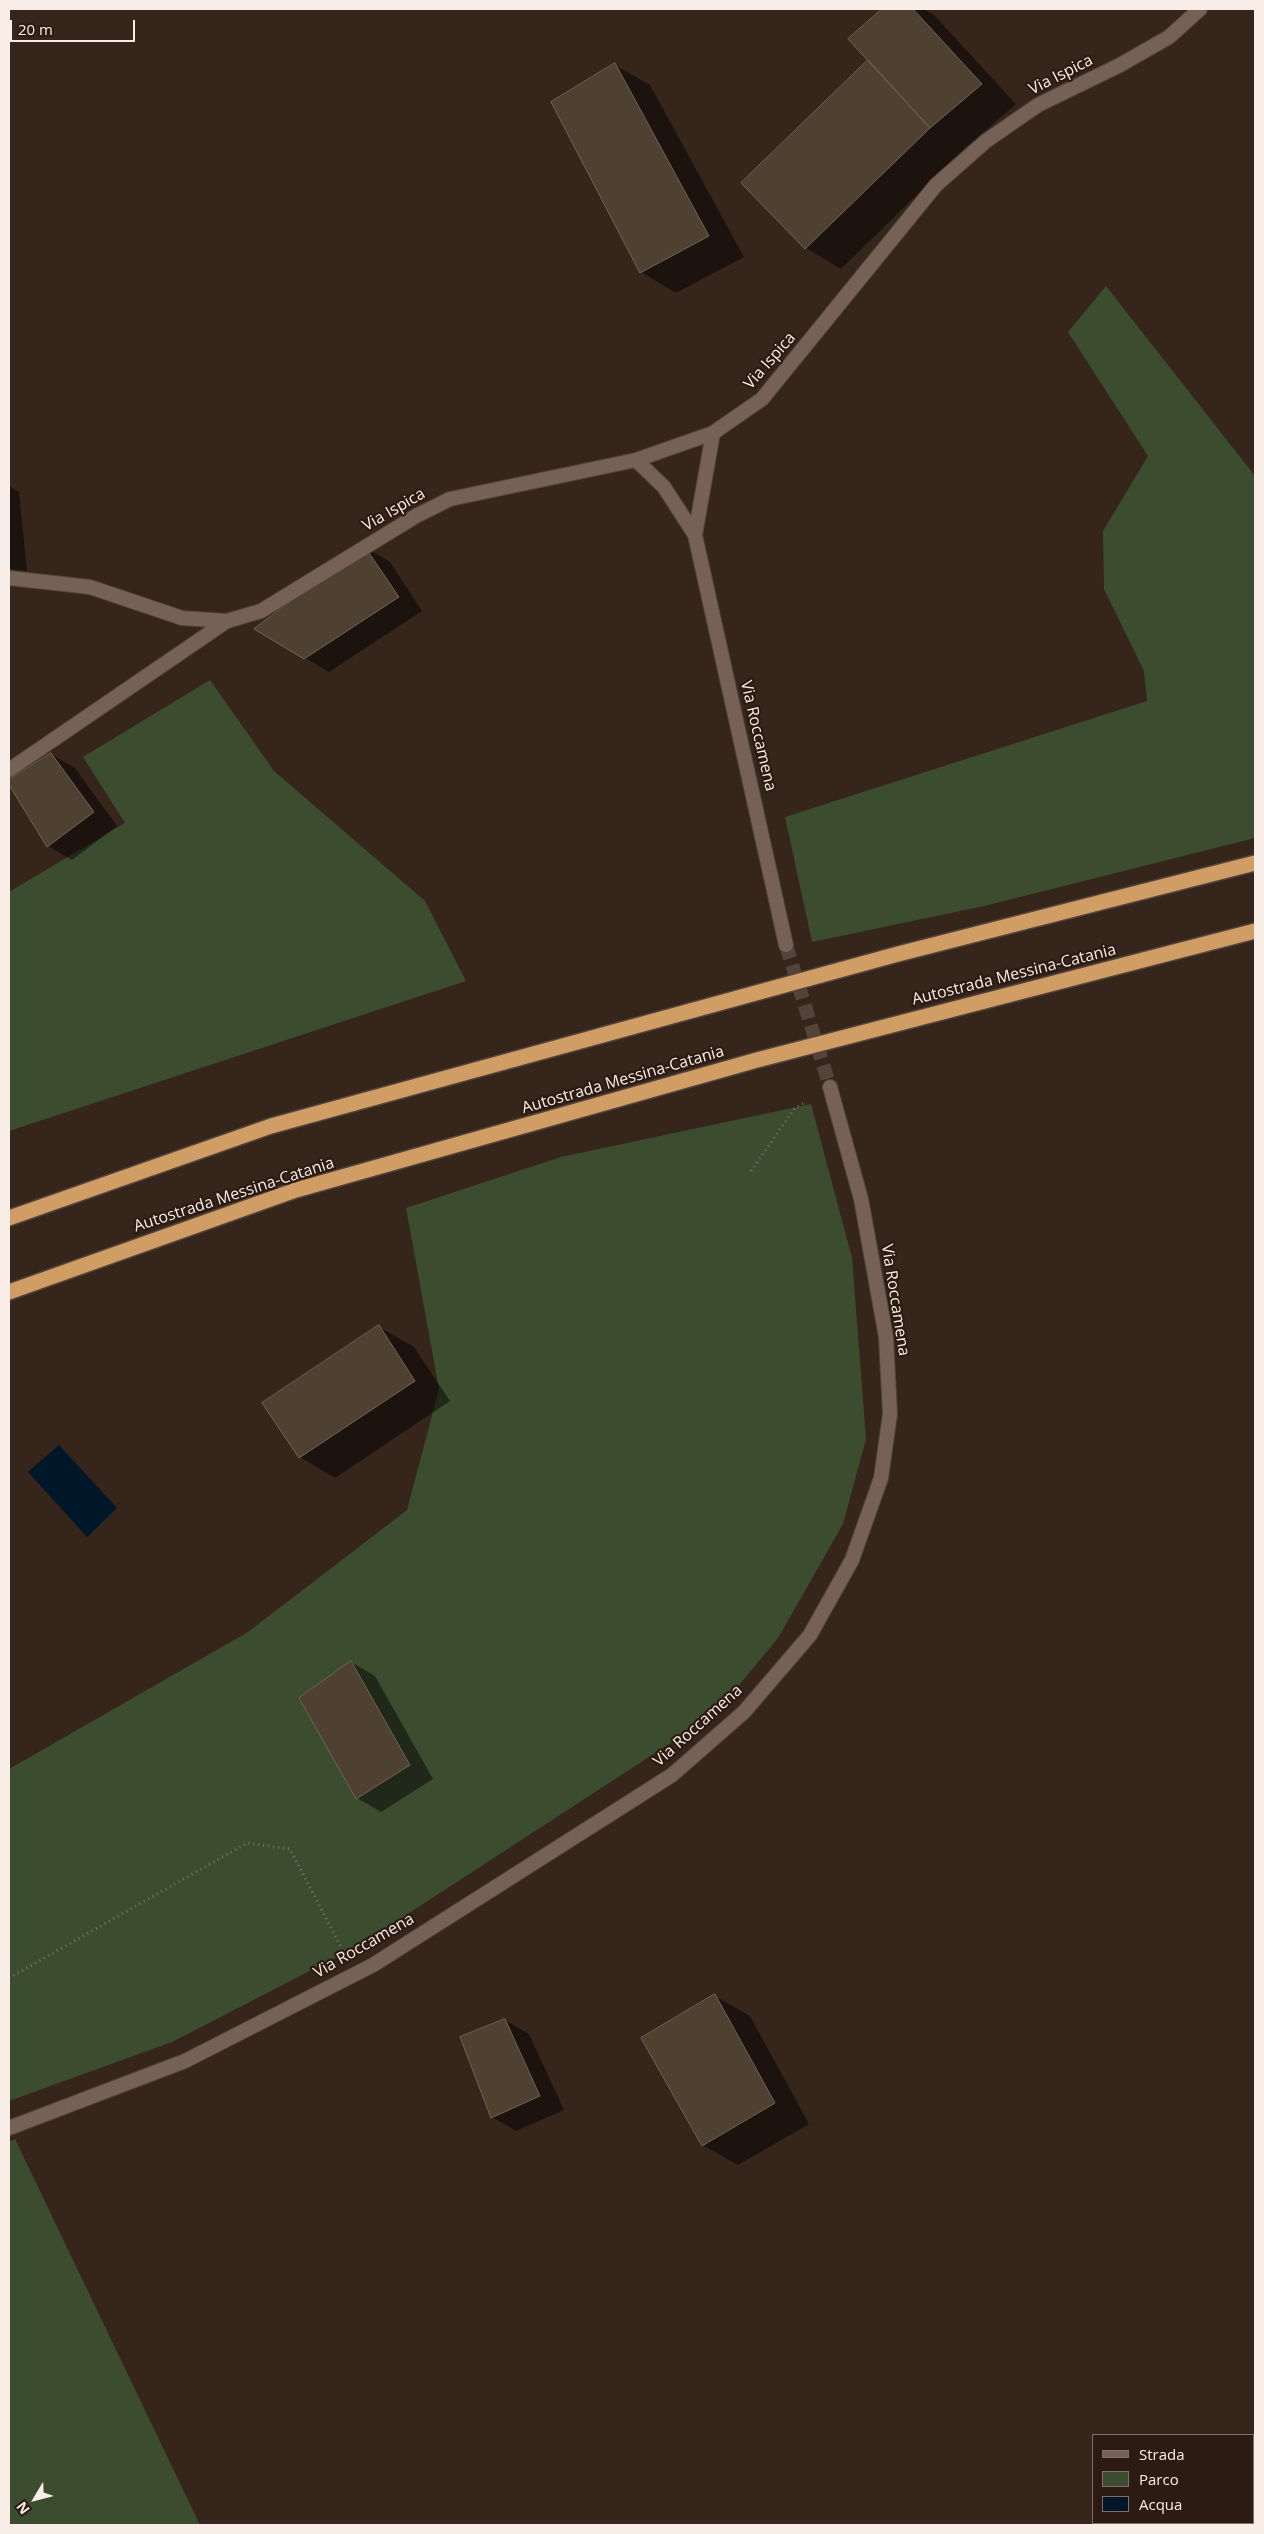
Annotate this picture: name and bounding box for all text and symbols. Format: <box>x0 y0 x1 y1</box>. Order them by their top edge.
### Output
scale bar <box>12 10 138 42</box>
text: 20 m <box>18 19 53 39</box>
street label: Via Ispica <box>1026 51 1096 99</box>
street label: Via Ispica <box>740 329 800 393</box>
street label: Via Ispica <box>359 484 429 536</box>
street label: Via Roccamena <box>736 679 780 793</box>
street label: Autostrada Messina-Catania <box>910 940 1118 1010</box>
street label: Autostrada Messina-Catania <box>520 1042 726 1118</box>
street label: Autostrada Messina-Catania <box>131 1153 337 1237</box>
street label: Via Roccamena <box>877 1243 913 1357</box>
street label: Via Roccamena <box>650 1681 746 1771</box>
street label: Via Roccamena <box>310 1909 418 1983</box>
legend <box>1092 2434 1254 2524</box>
text: Strada <box>1139 2444 1185 2464</box>
text: Parco <box>1139 2469 1179 2489</box>
north arrow <box>10 2474 60 2524</box>
text: Acqua <box>1139 2494 1182 2514</box>
text: N <box>12 2498 34 2519</box>

